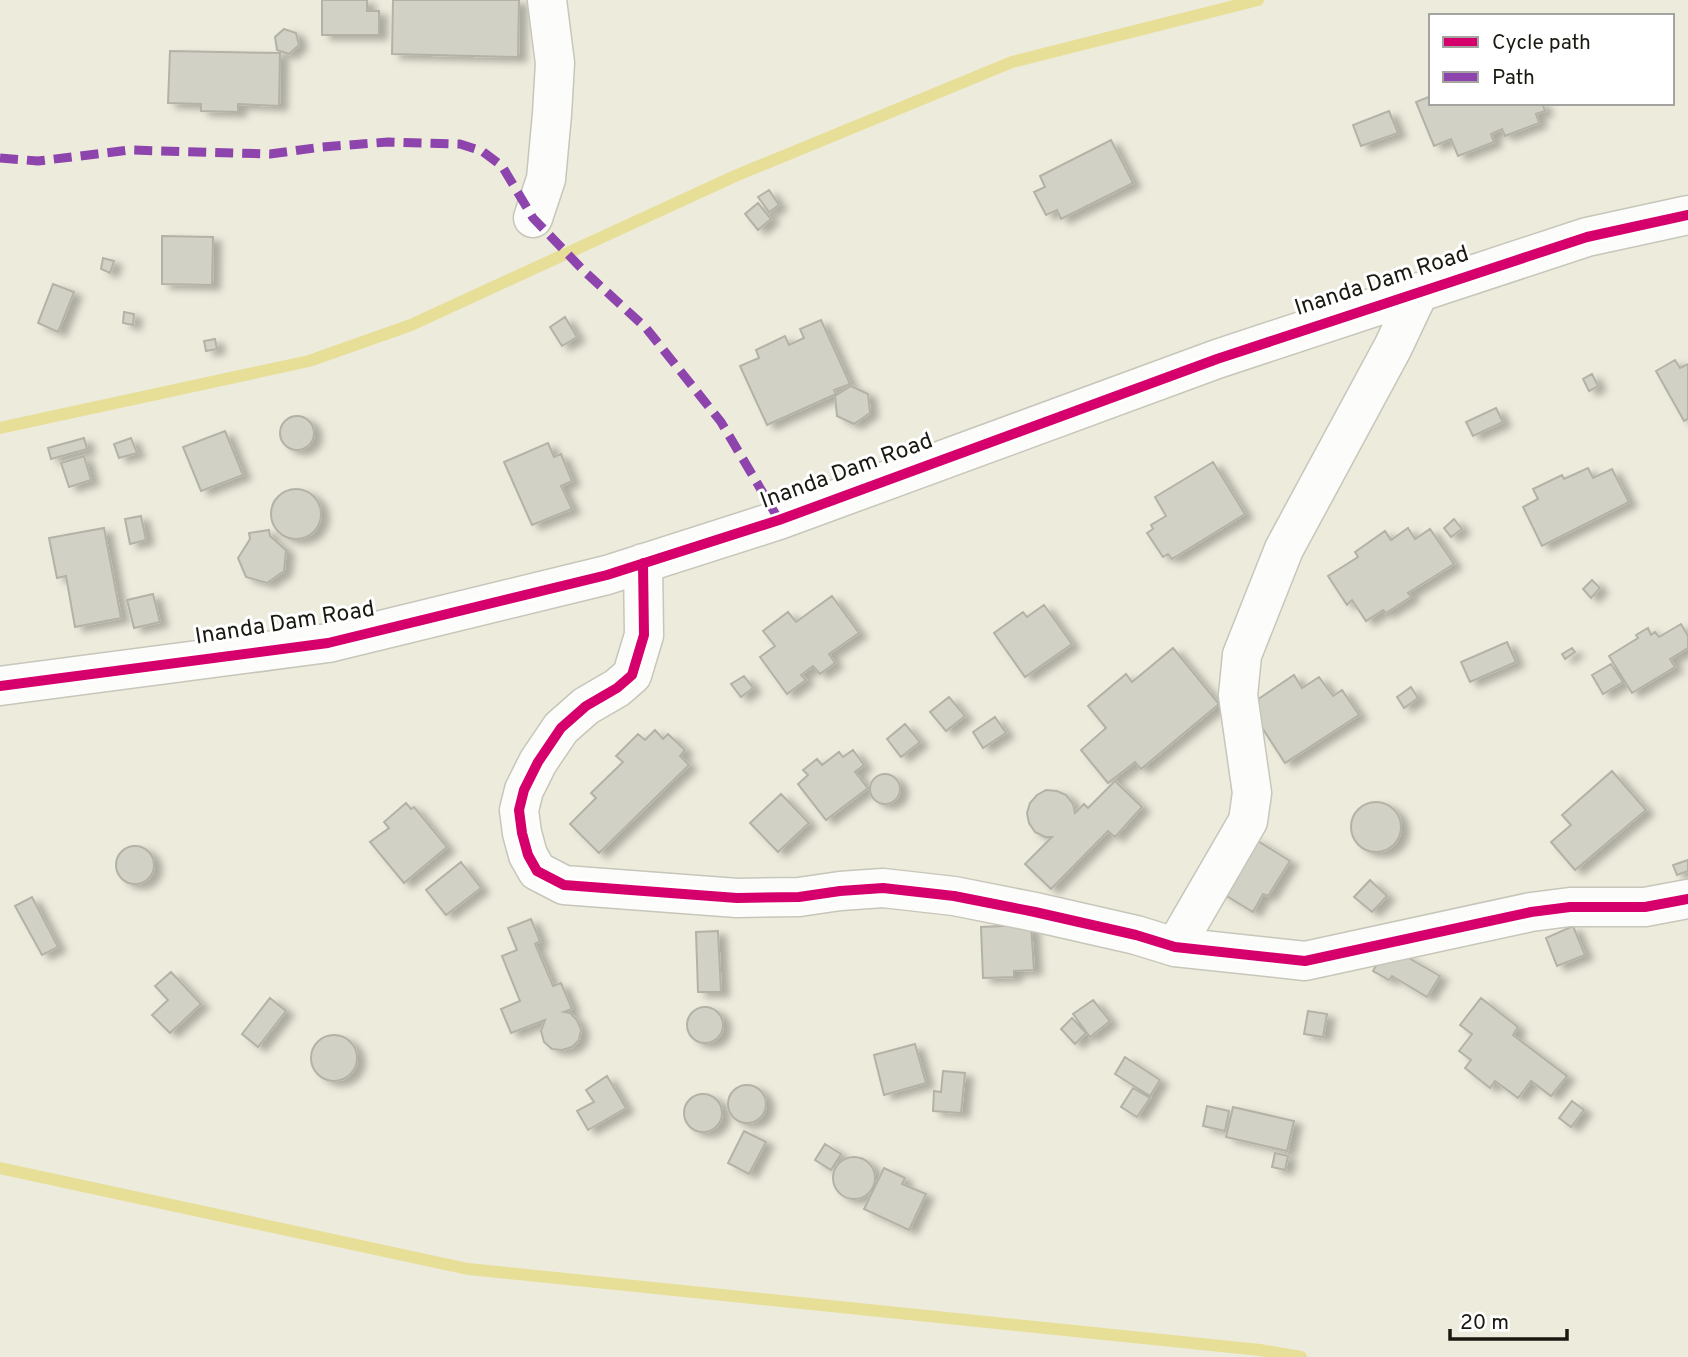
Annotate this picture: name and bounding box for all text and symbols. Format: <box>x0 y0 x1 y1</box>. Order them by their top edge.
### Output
legend <box>1429 14 1674 105</box>
text: Cycle path <box>1492 30 1591 57</box>
text: Path <box>1492 65 1535 92</box>
street label: Inanda Dam Road <box>1291 240 1473 324</box>
street label: Inanda Dam Road <box>757 427 937 517</box>
street label: Inanda Dam Road <box>193 595 377 653</box>
scale bar <box>1450 1298 1567 1342</box>
text: 20 m <box>1460 1310 1509 1337</box>

